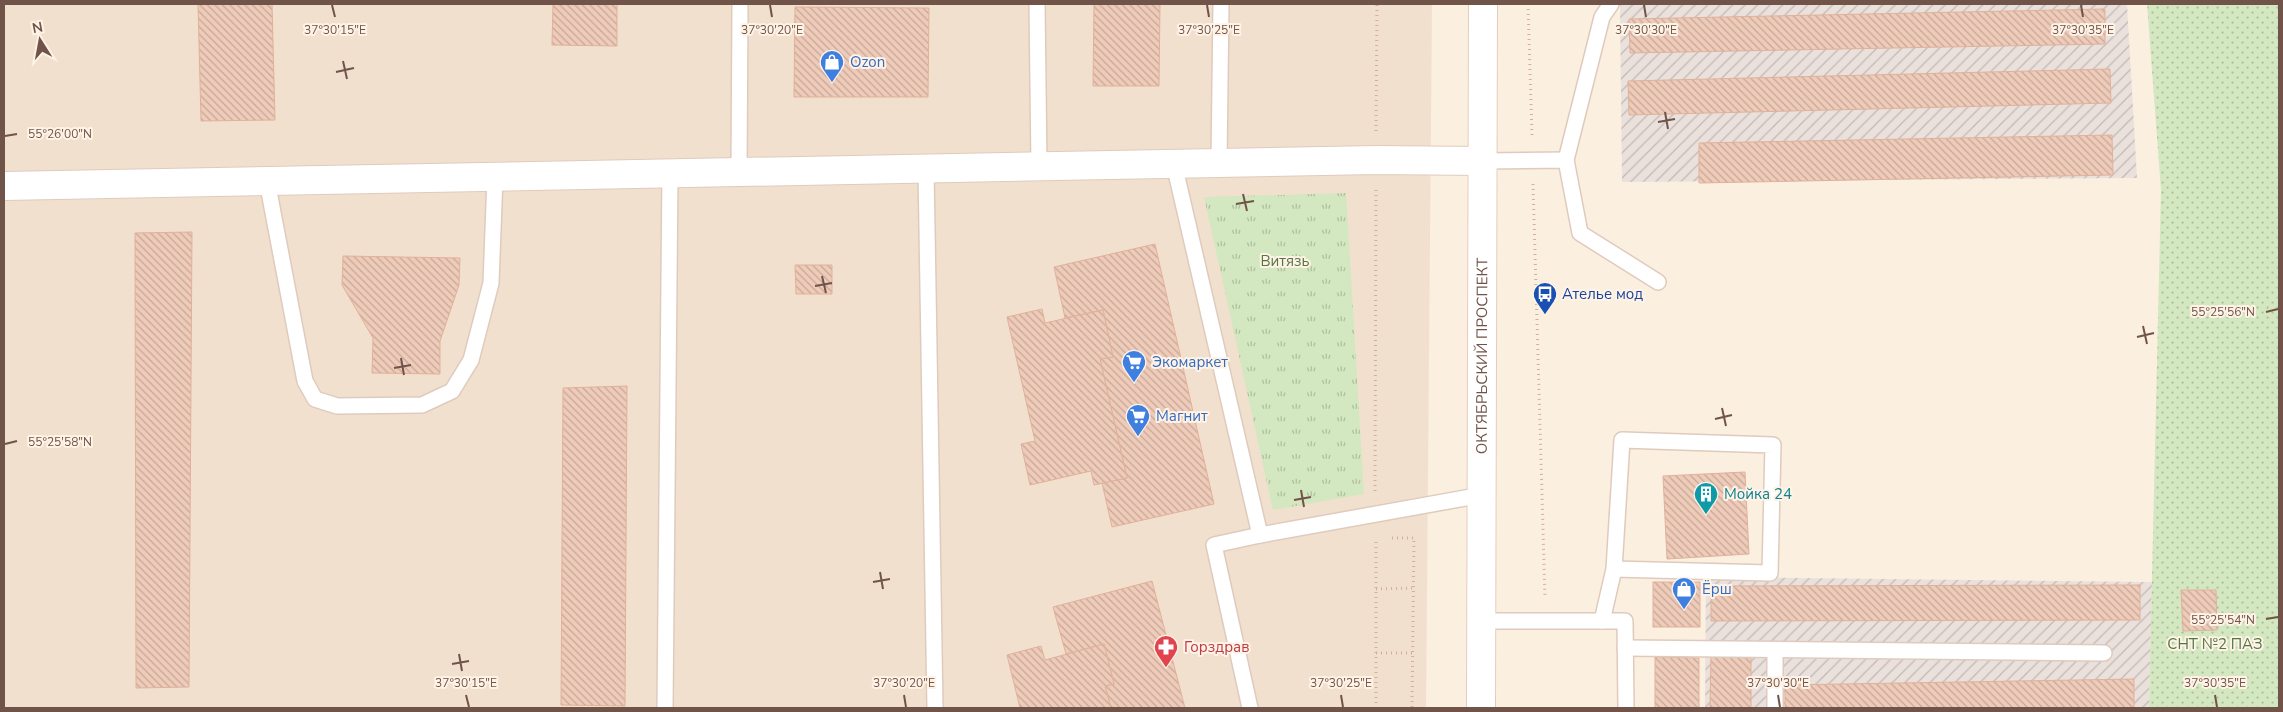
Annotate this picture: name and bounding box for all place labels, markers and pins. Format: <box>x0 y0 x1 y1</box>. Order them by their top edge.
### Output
shop icon: Ozon <box>819 49 845 83</box>
place label: Ozon <box>850 52 885 72</box>
bus stop icon: Ателье мод <box>1532 281 1558 315</box>
place label: Ателье мод <box>1562 284 1643 304</box>
supermarket icon: Экомаркет <box>1121 349 1147 383</box>
place label: Экомаркет <box>1152 352 1228 372</box>
supermarket icon: Магнит <box>1125 403 1151 437</box>
place label: Магнит <box>1156 406 1208 426</box>
building icon: Мойка 24 <box>1693 481 1719 515</box>
place label: Мойка 24 <box>1724 484 1792 504</box>
shop icon: Ёрш <box>1671 576 1697 610</box>
place label: Ёрш <box>1702 579 1732 599</box>
pharmacy icon: Горздрав <box>1153 634 1179 668</box>
place label: Горздрав <box>1184 637 1249 657</box>

